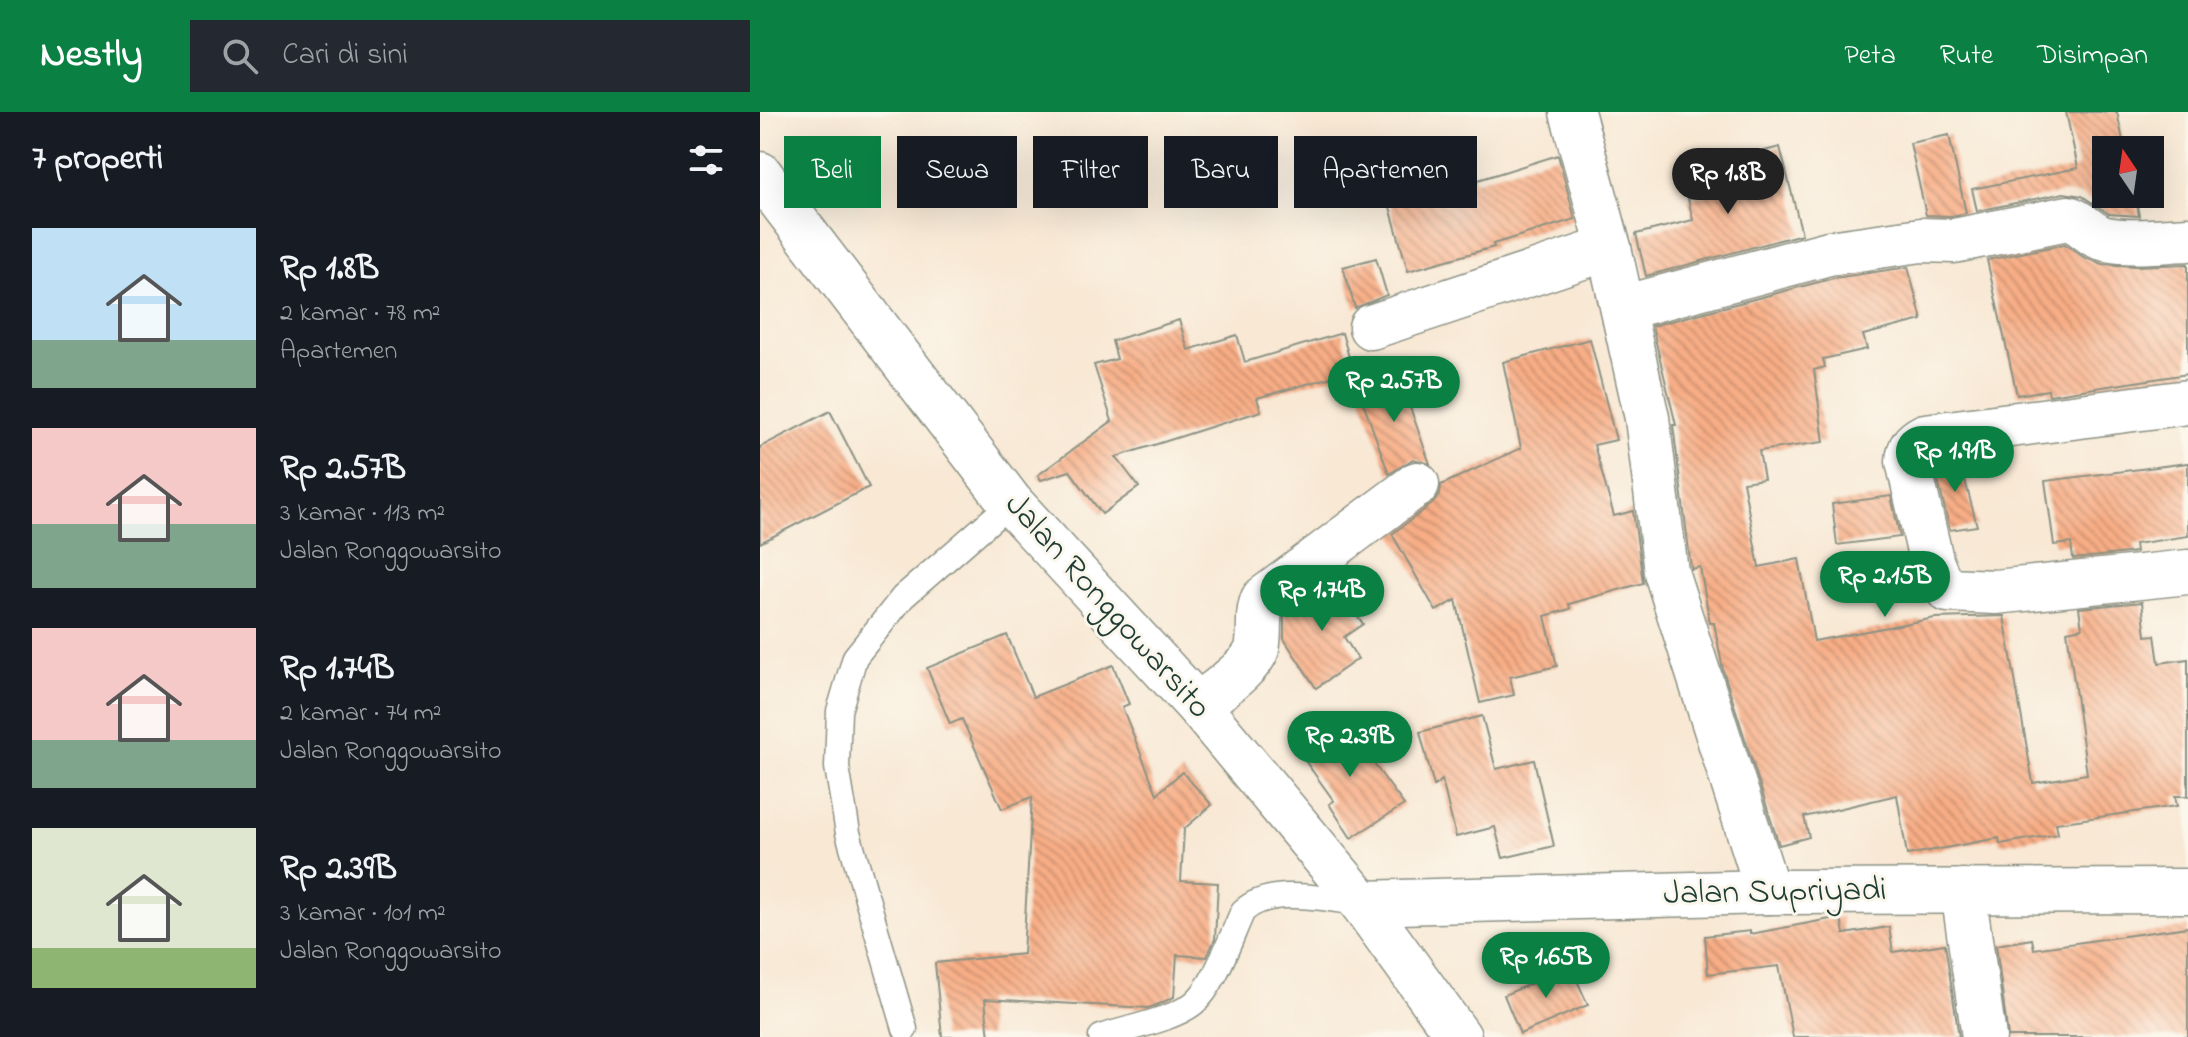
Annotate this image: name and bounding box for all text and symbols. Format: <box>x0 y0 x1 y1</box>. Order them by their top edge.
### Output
search box <box>190 20 750 92</box>
text: Nestly <box>40 28 142 84</box>
icon: search <box>218 34 262 78</box>
text: Cari di sini <box>282 34 408 78</box>
text: Peta <box>1844 36 1896 77</box>
text: Rute <box>1940 36 1993 77</box>
text: Disimpan <box>2037 36 2148 77</box>
text: 7 properti <box>32 135 163 185</box>
chip: Beli <box>784 136 881 208</box>
chip: Sewa <box>897 136 1017 208</box>
chip: Filter <box>1033 136 1148 208</box>
chip: Baru <box>1164 136 1278 208</box>
chip: Apartemen <box>1294 136 1477 208</box>
north arrow <box>2092 136 2164 208</box>
map controls <box>2092 136 2164 208</box>
icon: filters <box>684 138 728 182</box>
pin: Rp 1.8B <box>1654 148 1802 216</box>
text: Rp 1.8B <box>1690 155 1766 193</box>
text: Rp 1.8B <box>280 245 379 295</box>
icon: home <box>96 260 192 356</box>
text: 2 kamar · 78 m² <box>280 295 441 333</box>
text: Apartemen <box>280 333 397 371</box>
pin: Rp 2.57B <box>1311 356 1477 424</box>
text: Rp 2.57B <box>1346 363 1442 401</box>
pin: Rp 1.91B <box>1872 426 2038 494</box>
text: Rp 1.91B <box>1914 433 1996 471</box>
text: Rp 2.57B <box>280 445 406 495</box>
icon: home <box>96 460 192 556</box>
street label: Jalan Ronggowarsito <box>992 483 1222 731</box>
text: 3 kamar · 113 m² <box>280 495 445 533</box>
text: Jalan Ronggowarsito <box>280 533 501 571</box>
pin: Rp 2.15B <box>1802 551 1968 619</box>
text: Rp 2.15B <box>1838 558 1932 596</box>
pin: Rp 1.74B <box>1239 565 1405 633</box>
text: Rp 1.74B <box>1278 572 1366 610</box>
text: Rp 1.74B <box>280 645 394 695</box>
icon: home <box>96 660 192 756</box>
text: 2 kamar · 74 m² <box>280 695 442 733</box>
pin: Rp 2.39B <box>1267 711 1433 779</box>
text: Rp 2.39B <box>1305 718 1395 756</box>
text: Jalan Ronggowarsito <box>280 733 501 771</box>
text: Rp 2.39B <box>280 845 397 895</box>
icon: home <box>96 860 192 956</box>
street label: Jalan Supriyadi <box>1663 866 1887 920</box>
text: 3 kamar · 101 m² <box>280 895 446 933</box>
pin: Rp 1.65B <box>1463 932 1629 1000</box>
text: Jalan Ronggowarsito <box>280 933 501 971</box>
text: Rp 1.65B <box>1500 939 1592 977</box>

